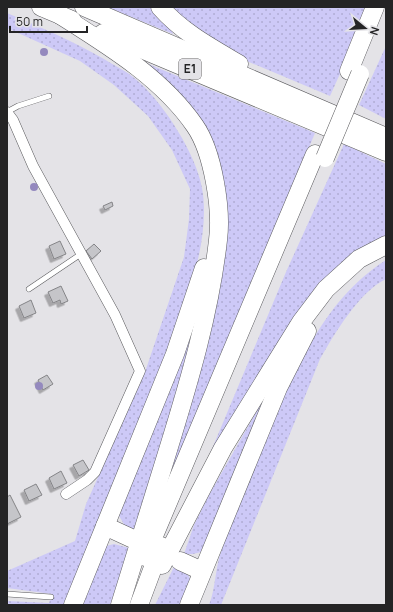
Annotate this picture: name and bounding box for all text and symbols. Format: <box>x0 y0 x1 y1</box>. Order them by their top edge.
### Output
scale bar <box>10 8 87 34</box>
north arrow <box>345 8 385 48</box>
text: 50 m <box>16 13 43 30</box>
text: N <box>367 25 383 37</box>
road number: E1 <box>179 59 201 79</box>

